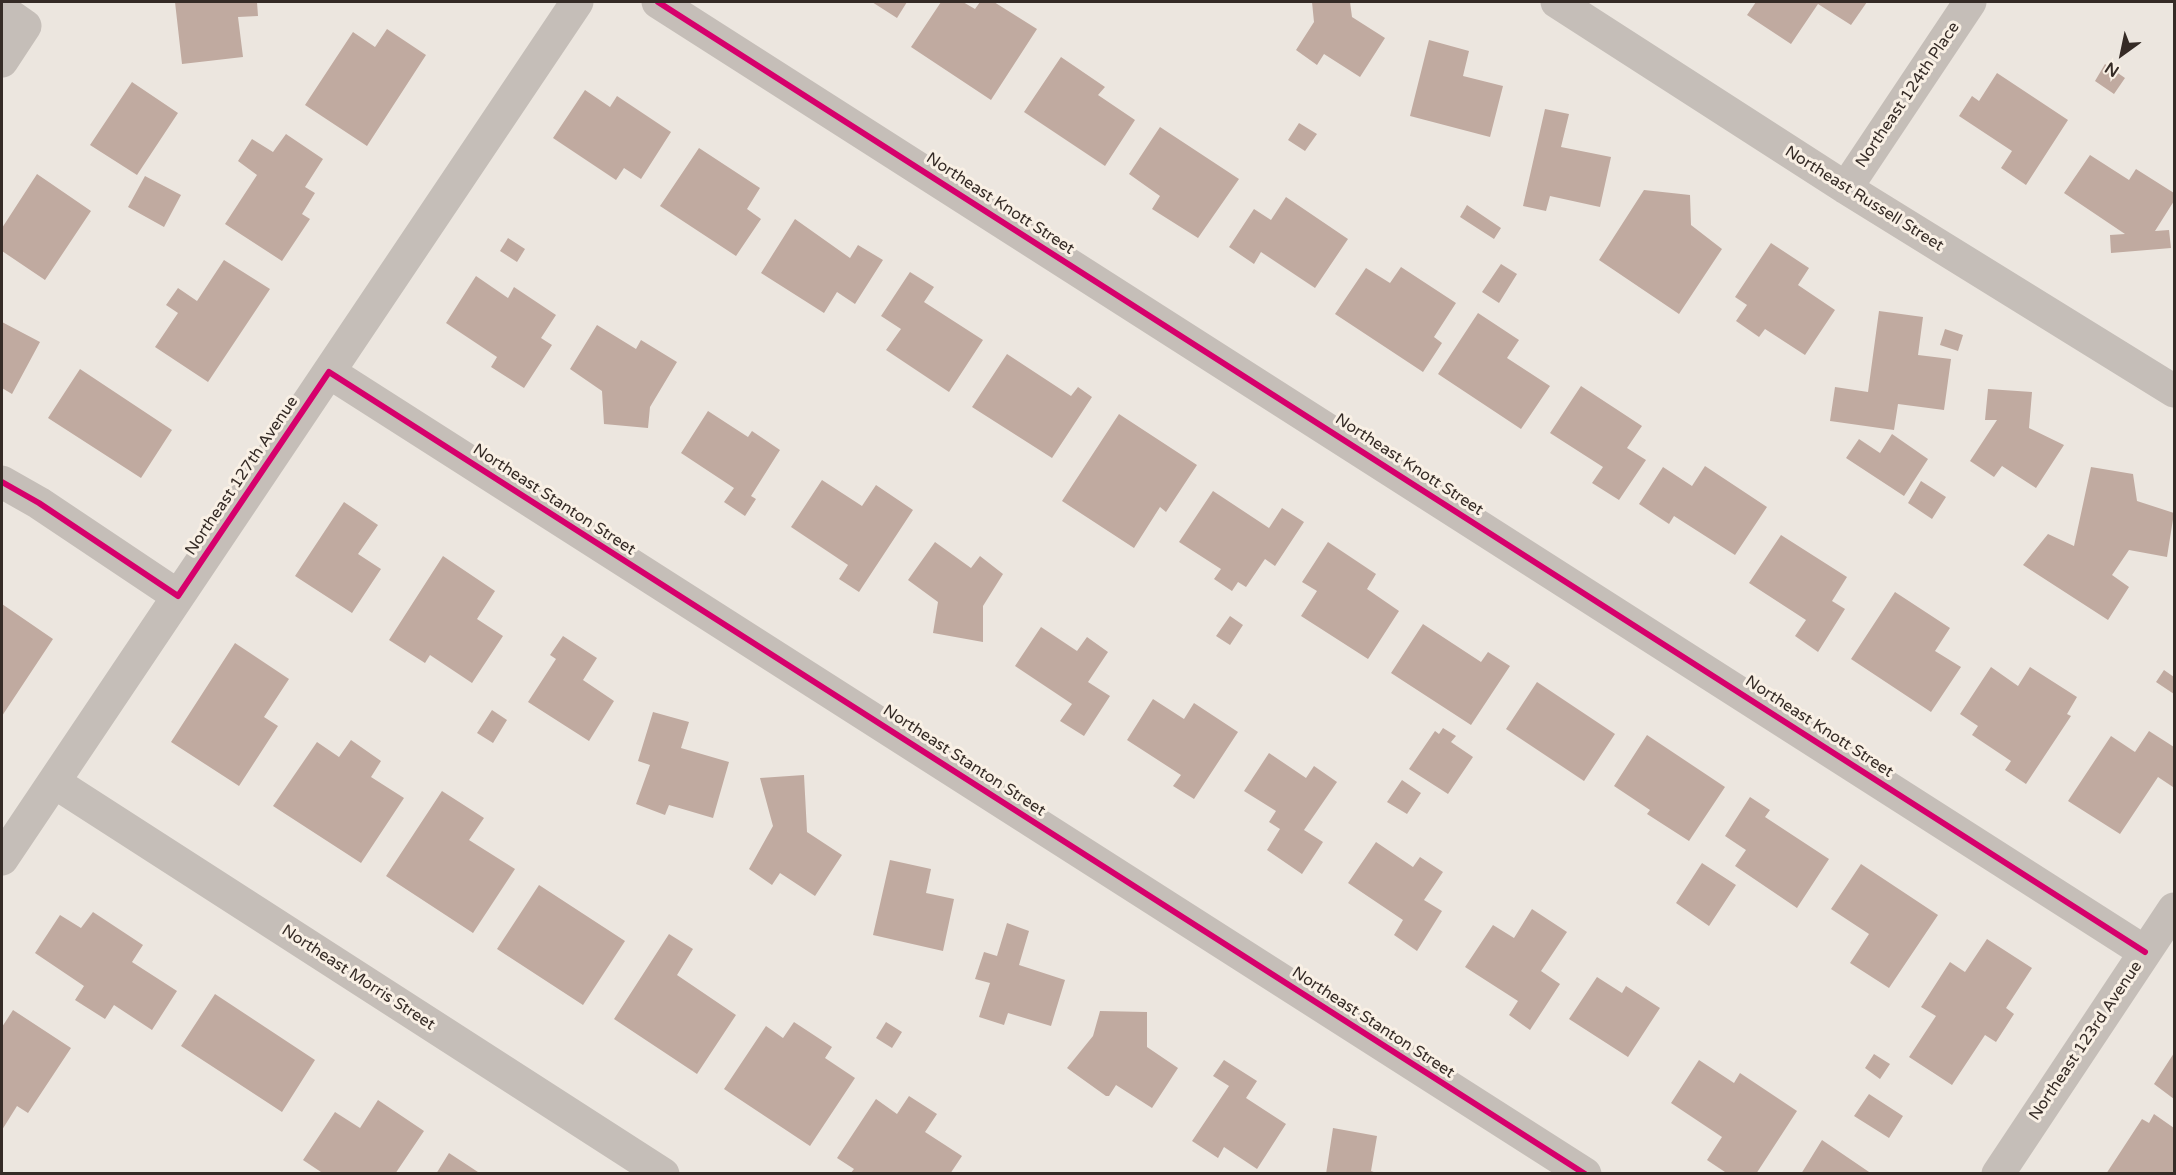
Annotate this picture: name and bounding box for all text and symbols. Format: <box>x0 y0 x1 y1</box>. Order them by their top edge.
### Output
street label: Northeast 124th Place <box>1852 19 1964 171</box>
north arrow <box>2092 24 2152 84</box>
text: N <box>2101 57 2123 81</box>
street label: Northeast Russell Street <box>1781 142 1947 256</box>
street label: Northeast Knott Street <box>922 149 1078 259</box>
street label: Northeast 127th Avenue <box>182 393 302 559</box>
street label: Northeast Knott Street <box>1331 410 1487 520</box>
street label: Northeast Stanton Street <box>469 440 639 560</box>
street label: Northeast Knott Street <box>1741 672 1897 782</box>
street label: Northeast Stanton Street <box>879 701 1049 821</box>
street label: Northeast Morris Street <box>278 921 438 1035</box>
street label: Northeast 123rd Avenue <box>2026 958 2146 1124</box>
street label: Northeast Stanton Street <box>1288 963 1458 1083</box>

